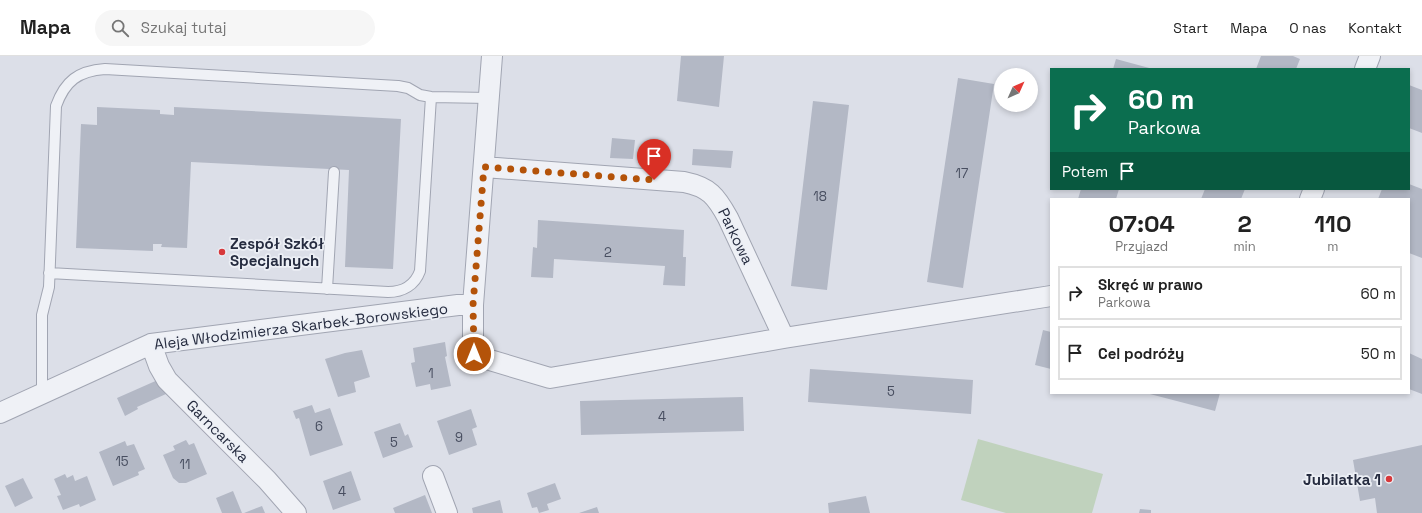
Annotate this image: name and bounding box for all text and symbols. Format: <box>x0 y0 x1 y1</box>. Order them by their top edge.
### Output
search box <box>95 10 375 46</box>
text: Mapa <box>20 15 71 40</box>
icon: search <box>109 17 131 39</box>
text: Szukaj tutaj <box>141 18 226 37</box>
text: Start <box>1173 19 1208 37</box>
text: Mapa <box>1230 19 1267 37</box>
text: O nas <box>1289 19 1326 37</box>
text: Kontakt <box>1348 19 1402 37</box>
north arrow <box>994 68 1038 112</box>
map controls <box>994 68 1038 112</box>
text: 60 m <box>1128 81 1194 117</box>
icon: right <box>1062 84 1114 136</box>
text: Parkowa <box>1128 116 1201 139</box>
pin <box>637 139 671 180</box>
icon: arrive <box>643 145 665 167</box>
icon: arrive <box>1116 160 1138 182</box>
text: Potem <box>1062 162 1108 181</box>
house number: 17 <box>956 165 968 182</box>
house number: 18 <box>813 188 827 205</box>
street label: Parkowa <box>714 205 758 268</box>
text: 07:04 <box>1109 208 1175 239</box>
text: 2 <box>1237 208 1252 239</box>
text: 110 <box>1314 208 1351 239</box>
place label: Zespół Szkół Specjalnych <box>230 234 325 270</box>
text: Przyjazd <box>1115 238 1168 255</box>
text: min <box>1233 238 1256 255</box>
text: m <box>1327 238 1338 255</box>
house number: 2 <box>604 244 612 261</box>
marker: Zespół Szkół Specjalnych <box>217 247 227 257</box>
text: Skręć w prawo <box>1098 275 1203 294</box>
icon: right <box>1064 282 1086 304</box>
text: 60 m <box>1360 284 1396 303</box>
text: Parkowa <box>1098 294 1150 311</box>
street label: Aleja Włodzimierza Skarbek-Borowskiego <box>153 299 449 353</box>
position arrow <box>453 333 495 375</box>
icon: arrive <box>1064 342 1086 364</box>
text: Cel podróży <box>1098 344 1184 363</box>
text: 50 m <box>1361 344 1396 363</box>
house number: 1 <box>428 365 434 382</box>
house number: 5 <box>887 383 895 400</box>
street label: Garncarska <box>183 396 254 467</box>
house number: 4 <box>658 408 666 425</box>
house number: 6 <box>315 418 323 435</box>
house number: 9 <box>455 429 463 446</box>
house number: 5 <box>390 434 398 451</box>
house number: 15 <box>115 453 129 470</box>
house number: 11 <box>180 456 190 473</box>
place label: Jubilatka 1 <box>1303 470 1381 489</box>
marker: Jubilatka 1 <box>1384 474 1394 484</box>
house number: 4 <box>338 483 346 500</box>

